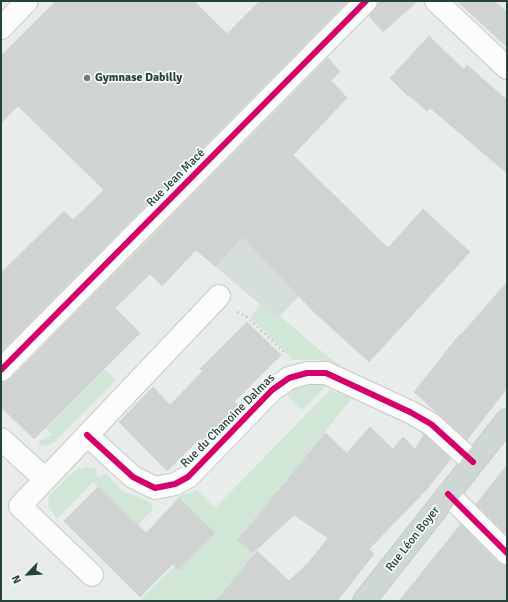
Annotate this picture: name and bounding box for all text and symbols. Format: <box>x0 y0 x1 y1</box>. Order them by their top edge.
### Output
place label: Gymnase Dabilly <box>95 71 182 85</box>
marker: Gymnase Dabilly <box>82 73 92 83</box>
street label: Rue Jean Macé <box>144 146 208 210</box>
street label: Rue du Chanoine Dalmas <box>178 371 278 471</box>
street label: Rue Léon Boyer <box>383 504 443 574</box>
north arrow <box>8 554 48 594</box>
text: N <box>9 573 24 585</box>

